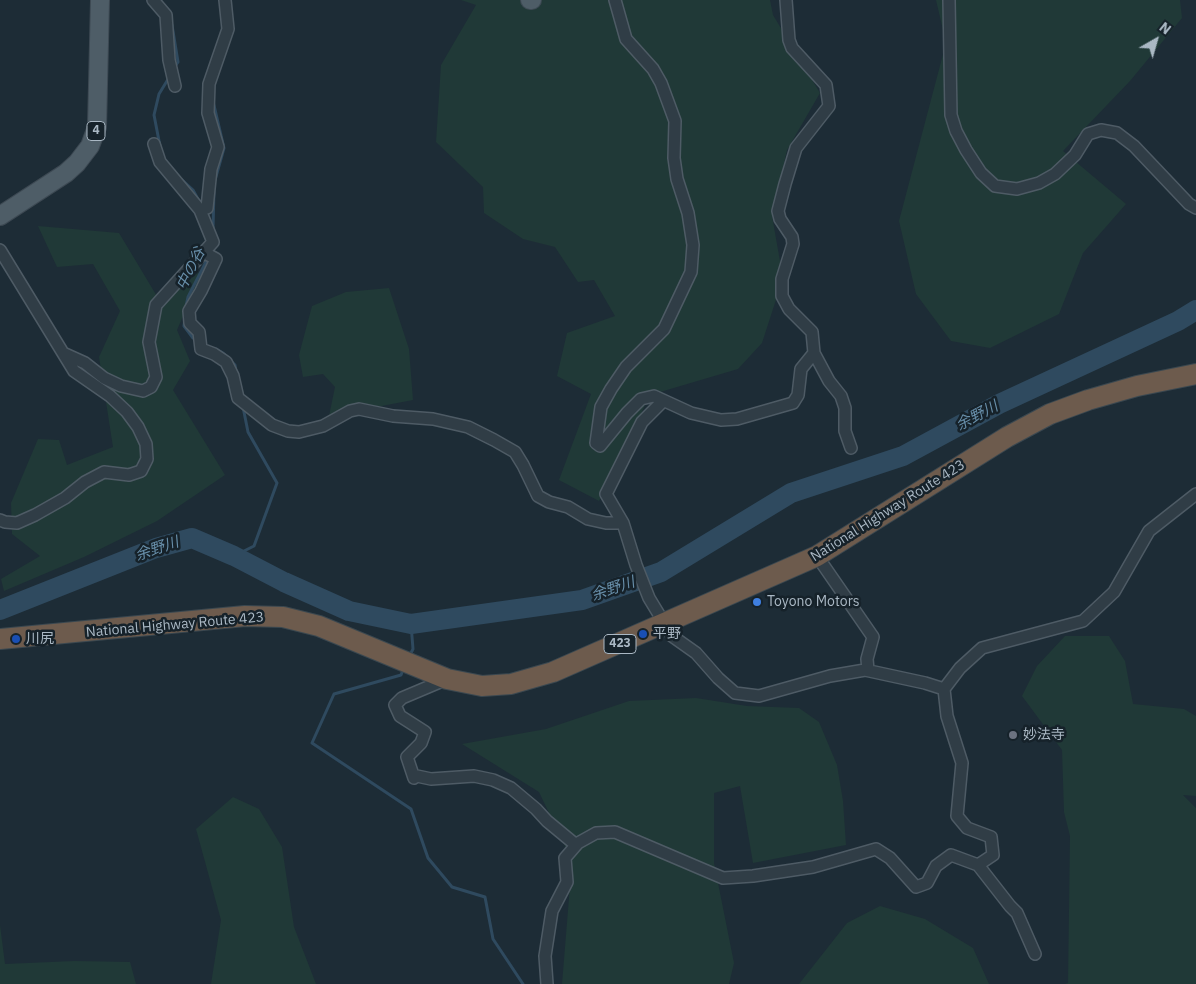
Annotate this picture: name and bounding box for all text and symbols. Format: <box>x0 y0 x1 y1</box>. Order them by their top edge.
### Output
north arrow <box>1131 15 1181 65</box>
text: N <box>1156 18 1175 38</box>
road number: 4 <box>87 122 105 140</box>
water label: 中の谷 <box>173 245 209 293</box>
water label: 余野川 <box>953 397 1001 435</box>
street label: National Highway Route 423 <box>808 457 968 565</box>
water label: 余野川 <box>133 533 181 565</box>
water label: 余野川 <box>589 573 637 605</box>
place label: Toyono Motors <box>767 594 860 610</box>
marker: Toyono Motors <box>751 596 763 608</box>
street label: National Highway Route 423 <box>85 609 265 641</box>
place label: 平野 <box>653 626 681 642</box>
marker: 平野 <box>637 628 649 640</box>
place label: 川尻 <box>26 631 54 647</box>
marker: 川尻 <box>10 633 22 645</box>
road number: 423 <box>604 634 636 654</box>
place label: 妙法寺 <box>1023 727 1065 743</box>
marker: 妙法寺 <box>1007 729 1019 741</box>

